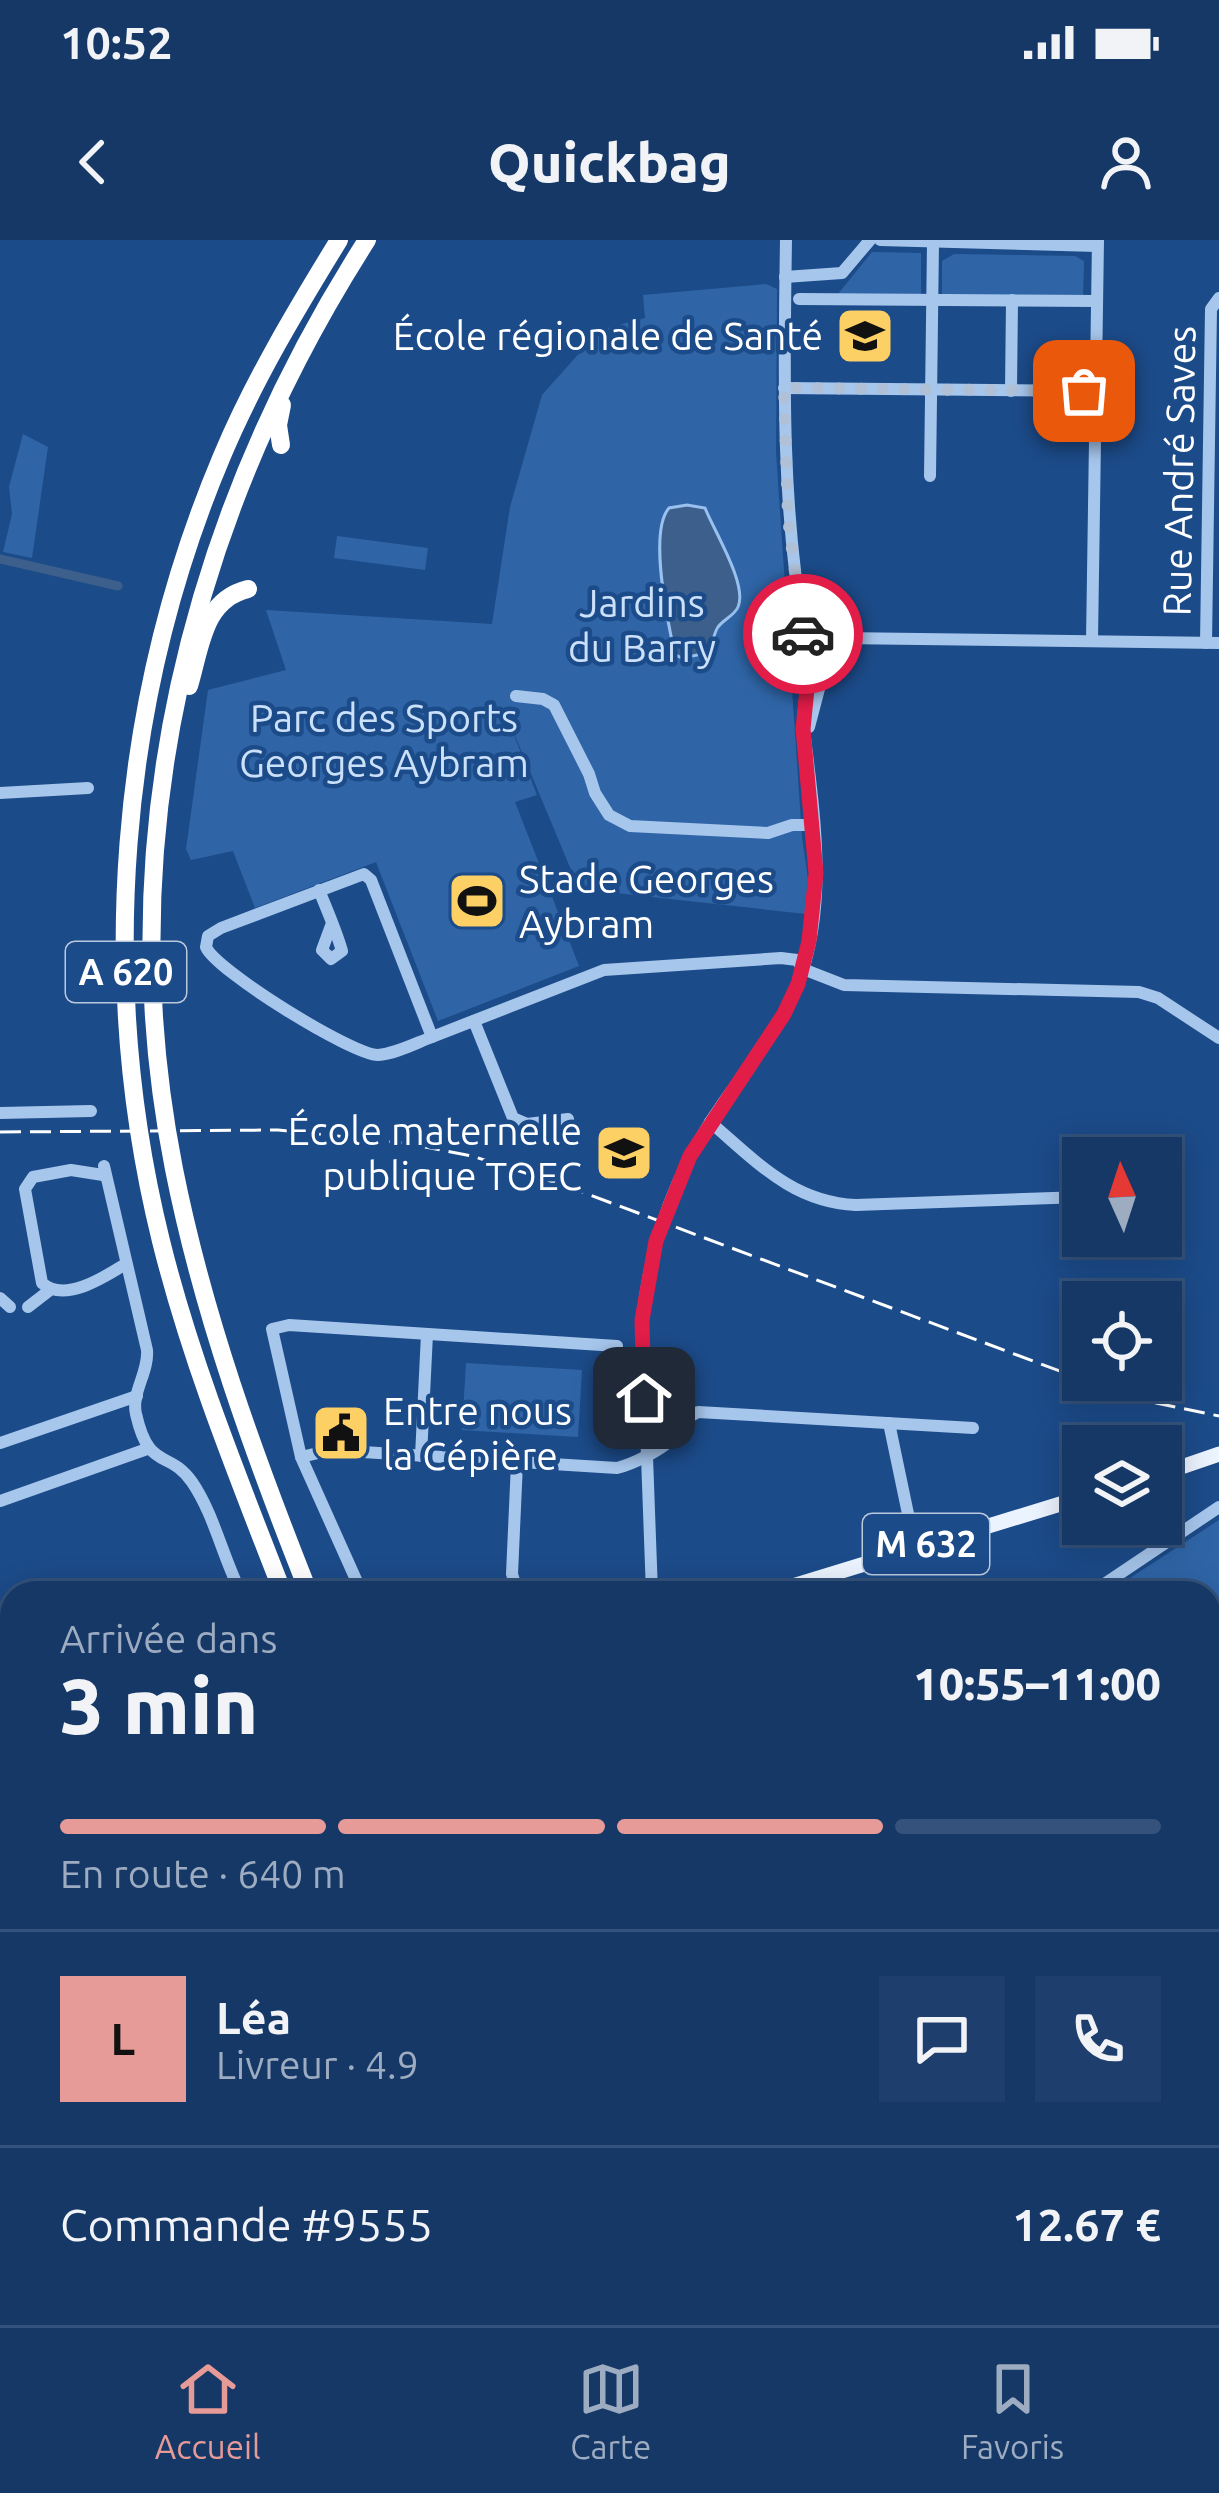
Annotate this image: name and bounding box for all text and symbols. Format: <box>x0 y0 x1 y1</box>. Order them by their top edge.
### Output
text: 10:52 <box>60 17 173 68</box>
icon: back <box>60 129 126 195</box>
icon: person <box>1093 129 1159 195</box>
text: Quickbag <box>488 132 731 192</box>
school or university icon: École régionale de Santé <box>834 305 896 367</box>
place label: École régionale de Santé <box>393 313 823 357</box>
street label: Rue André Saves <box>1154 325 1203 617</box>
pin <box>1033 340 1135 442</box>
icon: bag <box>1051 358 1117 424</box>
courier <box>743 574 863 694</box>
park label: Jardins du Barry <box>568 581 716 669</box>
icon: car <box>770 601 836 667</box>
park label: Parc des Sports Georges Aybram <box>239 696 529 784</box>
place label: Stade Georges Aybram <box>519 857 774 945</box>
sports icon: Stade Georges Aybram <box>446 870 508 932</box>
road number: A 620 <box>66 942 186 1002</box>
place label: École maternelle publique TOEC <box>288 1108 582 1197</box>
school or university icon: École maternelle publique TOEC <box>593 1122 655 1184</box>
north arrow <box>1062 1137 1182 1257</box>
map controls <box>1062 1137 1182 1545</box>
button: locate <box>1062 1281 1182 1401</box>
pin <box>593 1347 695 1449</box>
icon: home <box>611 1365 677 1431</box>
place label: Entre nous la Cépière <box>383 1389 572 1477</box>
public building icon: Entre nous la Cépière <box>310 1402 372 1464</box>
button: layers <box>1062 1425 1182 1545</box>
road number: M 632 <box>863 1514 989 1574</box>
text: Arrivée dans <box>60 1617 277 1660</box>
text: 10:55–11:00 <box>913 1658 1161 1709</box>
text: 3 min <box>60 1661 258 1749</box>
text: En route · 640 m <box>60 1852 346 1895</box>
button: chat <box>879 1976 1005 2102</box>
button: phone <box>1035 1976 1161 2102</box>
text: Léa <box>216 1992 291 2043</box>
text: L <box>111 2013 135 2064</box>
text: Livreur · 4.9 <box>216 2043 419 2086</box>
text: Commande #9555 <box>60 2199 433 2250</box>
text: 12.67 € <box>1012 2199 1161 2250</box>
tab: Accueil <box>155 2356 261 2465</box>
tab: Carte <box>570 2356 651 2465</box>
tab: Favoris <box>961 2356 1064 2465</box>

